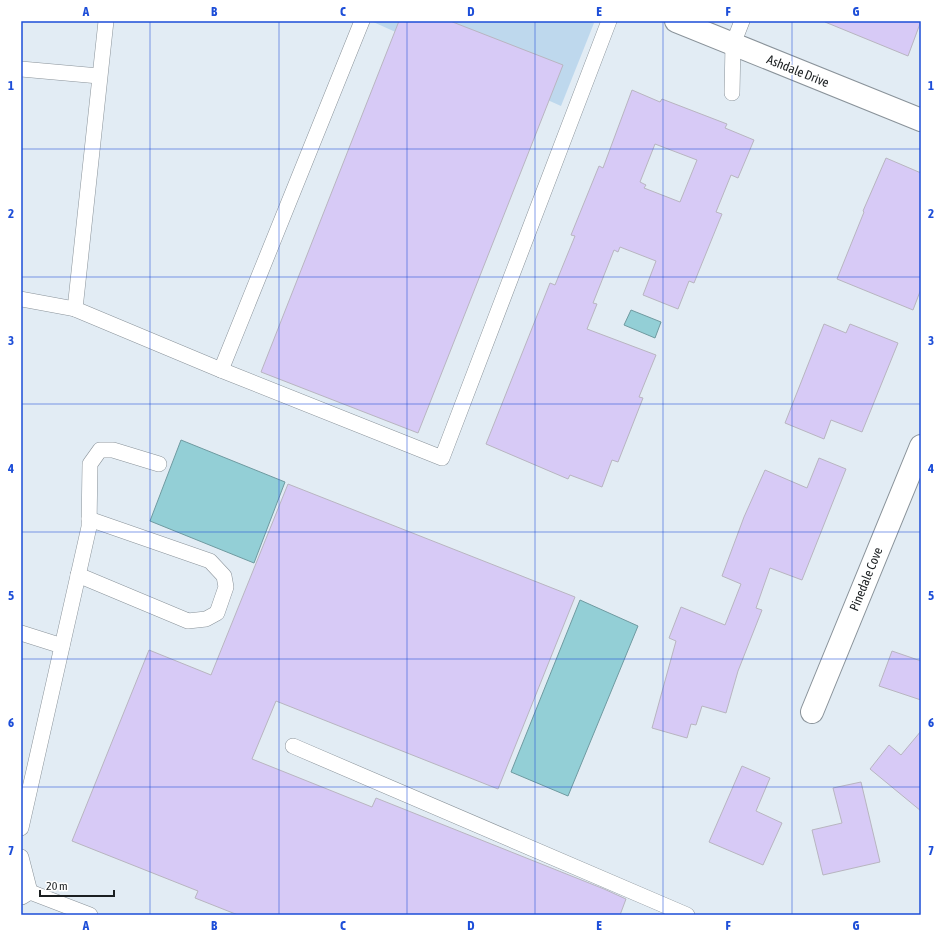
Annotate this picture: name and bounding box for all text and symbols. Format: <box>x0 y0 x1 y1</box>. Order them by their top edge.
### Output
text: A <box>82 4 90 19</box>
text: B <box>211 4 218 19</box>
text: C <box>340 4 346 19</box>
text: D <box>467 4 475 19</box>
text: E <box>596 4 602 19</box>
text: F <box>725 4 731 19</box>
text: G <box>853 4 860 19</box>
street label: Ashdale Drive <box>765 52 831 90</box>
text: 1 <box>8 78 14 93</box>
text: 1 <box>928 78 934 93</box>
text: 2 <box>8 206 14 221</box>
text: 2 <box>928 206 934 221</box>
text: 3 <box>8 333 14 348</box>
text: 3 <box>928 333 934 348</box>
text: 4 <box>7 461 14 476</box>
text: 4 <box>927 461 934 476</box>
street label: Pinedale Cove <box>846 545 886 613</box>
text: 5 <box>8 588 14 603</box>
text: 5 <box>928 588 934 603</box>
text: 6 <box>8 715 14 730</box>
text: 6 <box>928 715 934 730</box>
text: 7 <box>8 843 14 858</box>
text: 7 <box>928 843 934 858</box>
scale bar <box>40 872 114 898</box>
text: 20 m <box>46 879 68 893</box>
text: A <box>82 918 90 933</box>
text: B <box>211 918 218 933</box>
text: C <box>340 918 346 933</box>
text: D <box>467 918 475 933</box>
text: E <box>596 918 602 933</box>
text: F <box>725 918 731 933</box>
text: G <box>853 918 860 933</box>

